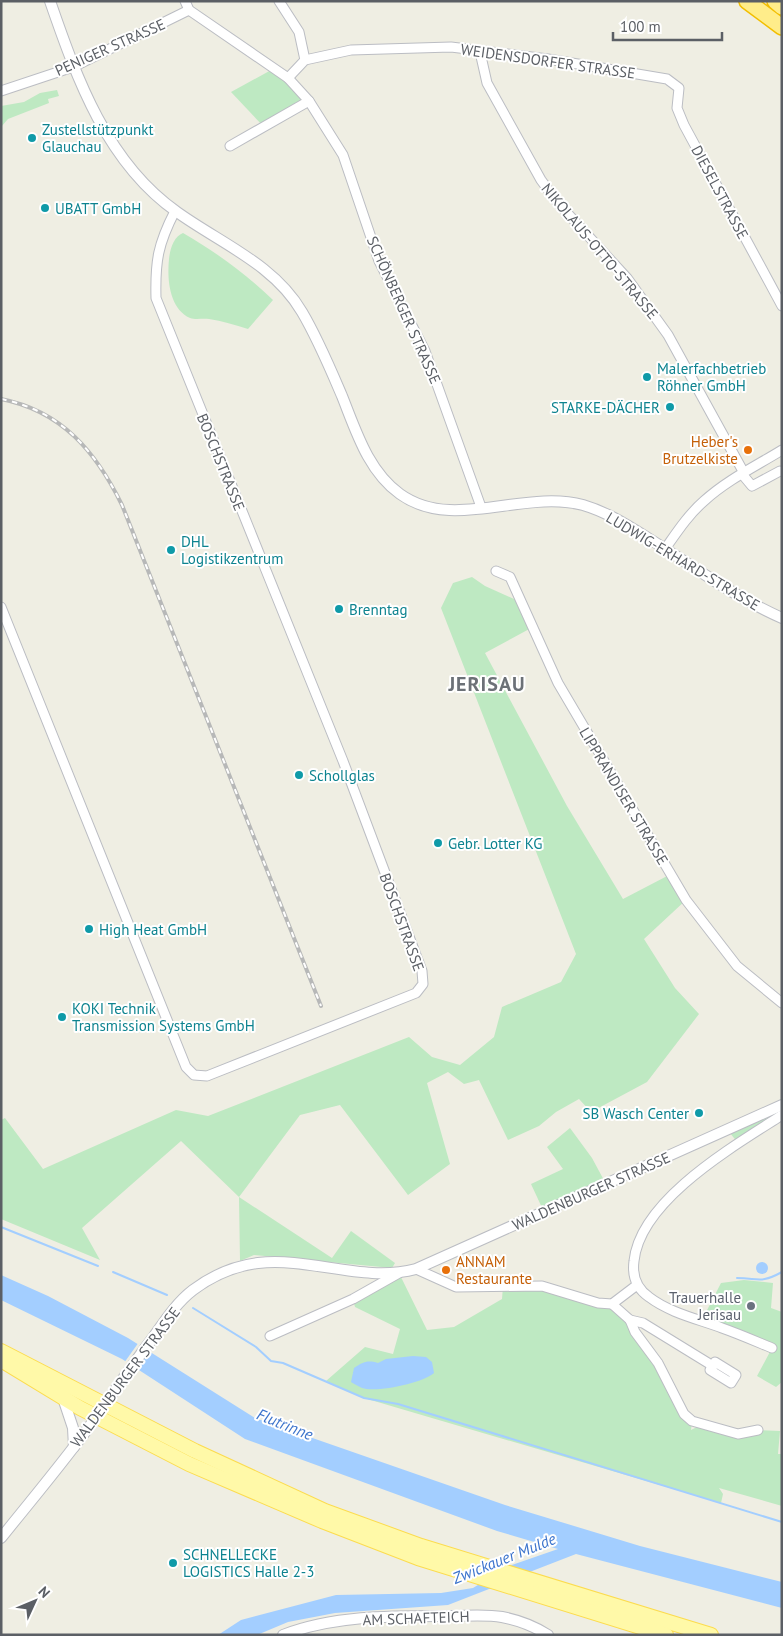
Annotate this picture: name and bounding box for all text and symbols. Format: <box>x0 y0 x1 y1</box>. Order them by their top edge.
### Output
scale bar <box>613 10 722 42</box>
street label: PENIGER STRASSE <box>52 14 168 80</box>
text: 100 m <box>620 17 661 36</box>
street label: WEIDENSDORFER STRASSE <box>460 39 636 83</box>
place label: Zustellstützpunkt Glauchau <box>42 120 154 156</box>
marker: Zustellstützpunkt Glauchau <box>26 132 38 144</box>
street label: DIESELSTRASSE <box>687 142 753 242</box>
street label: NIKOLAUS-OTTO-STRASSE <box>537 179 663 323</box>
place label: UBATT GmbH <box>55 199 141 218</box>
marker: UBATT GmbH <box>39 202 51 214</box>
street label: SCHÖNBERGER STRASSE <box>363 233 445 387</box>
place label: Malerfachbetrieb Röhner GmbH <box>657 359 766 395</box>
marker: Malerfachbetrieb Röhner GmbH <box>641 371 653 383</box>
place label: STARKE-DÄCHER <box>551 398 660 417</box>
marker: STARKE-DÄCHER <box>664 401 676 413</box>
street label: BOSCHSTRASSE <box>193 411 249 513</box>
place label: Heber's Brutzelkiste <box>662 432 738 468</box>
marker: Heber's Brutzelkiste <box>742 444 754 456</box>
street label: LUDWIG-ERHARD-STRASSE <box>603 508 763 614</box>
place label: DHL Logistikzentrum <box>181 532 283 568</box>
marker: DHL Logistikzentrum <box>165 544 177 556</box>
place label: Brenntag <box>349 600 407 619</box>
marker: Brenntag <box>333 603 345 615</box>
district label: JERISAU <box>447 671 526 697</box>
street label: LIPPRANDISER STRASSE <box>575 724 673 868</box>
place label: Schollglas <box>309 766 375 785</box>
marker: Schollglas <box>293 769 305 781</box>
place label: Gebr. Lotter KG <box>448 834 542 853</box>
marker: Gebr. Lotter KG <box>432 837 444 849</box>
street label: BOSCHSTRASSE <box>375 870 429 974</box>
place label: High Heat GmbH <box>99 920 207 939</box>
marker: High Heat GmbH <box>83 923 95 935</box>
place label: KOKI Technik Transmission Systems GmbH <box>72 999 255 1035</box>
marker: KOKI Technik Transmission Systems GmbH <box>56 1011 68 1023</box>
place label: SB Wasch Center <box>583 1104 689 1123</box>
marker: SB Wasch Center <box>693 1107 705 1119</box>
street label: WALDENBURGER STRASSE <box>509 1148 673 1234</box>
place label: ANNAM Restaurante <box>456 1252 532 1288</box>
marker: ANNAM Restaurante <box>440 1264 452 1276</box>
place label: Trauerhalle Jerisau <box>669 1288 741 1324</box>
marker: Trauerhalle Jerisau <box>745 1300 757 1312</box>
street label: WALDENBURGER STRASSE <box>66 1303 184 1451</box>
water label: Flutrinne <box>254 1404 317 1445</box>
water label: Zwickauer Mulde <box>448 1528 559 1588</box>
place label: SCHNELLECKE LOGISTICS Halle 2-3 <box>183 1545 314 1581</box>
marker: SCHNELLECKE LOGISTICS Halle 2-3 <box>167 1557 179 1569</box>
north arrow <box>10 1576 60 1626</box>
text: N <box>35 1582 54 1602</box>
street label: AM SCHAFTEICH <box>362 1607 470 1629</box>

